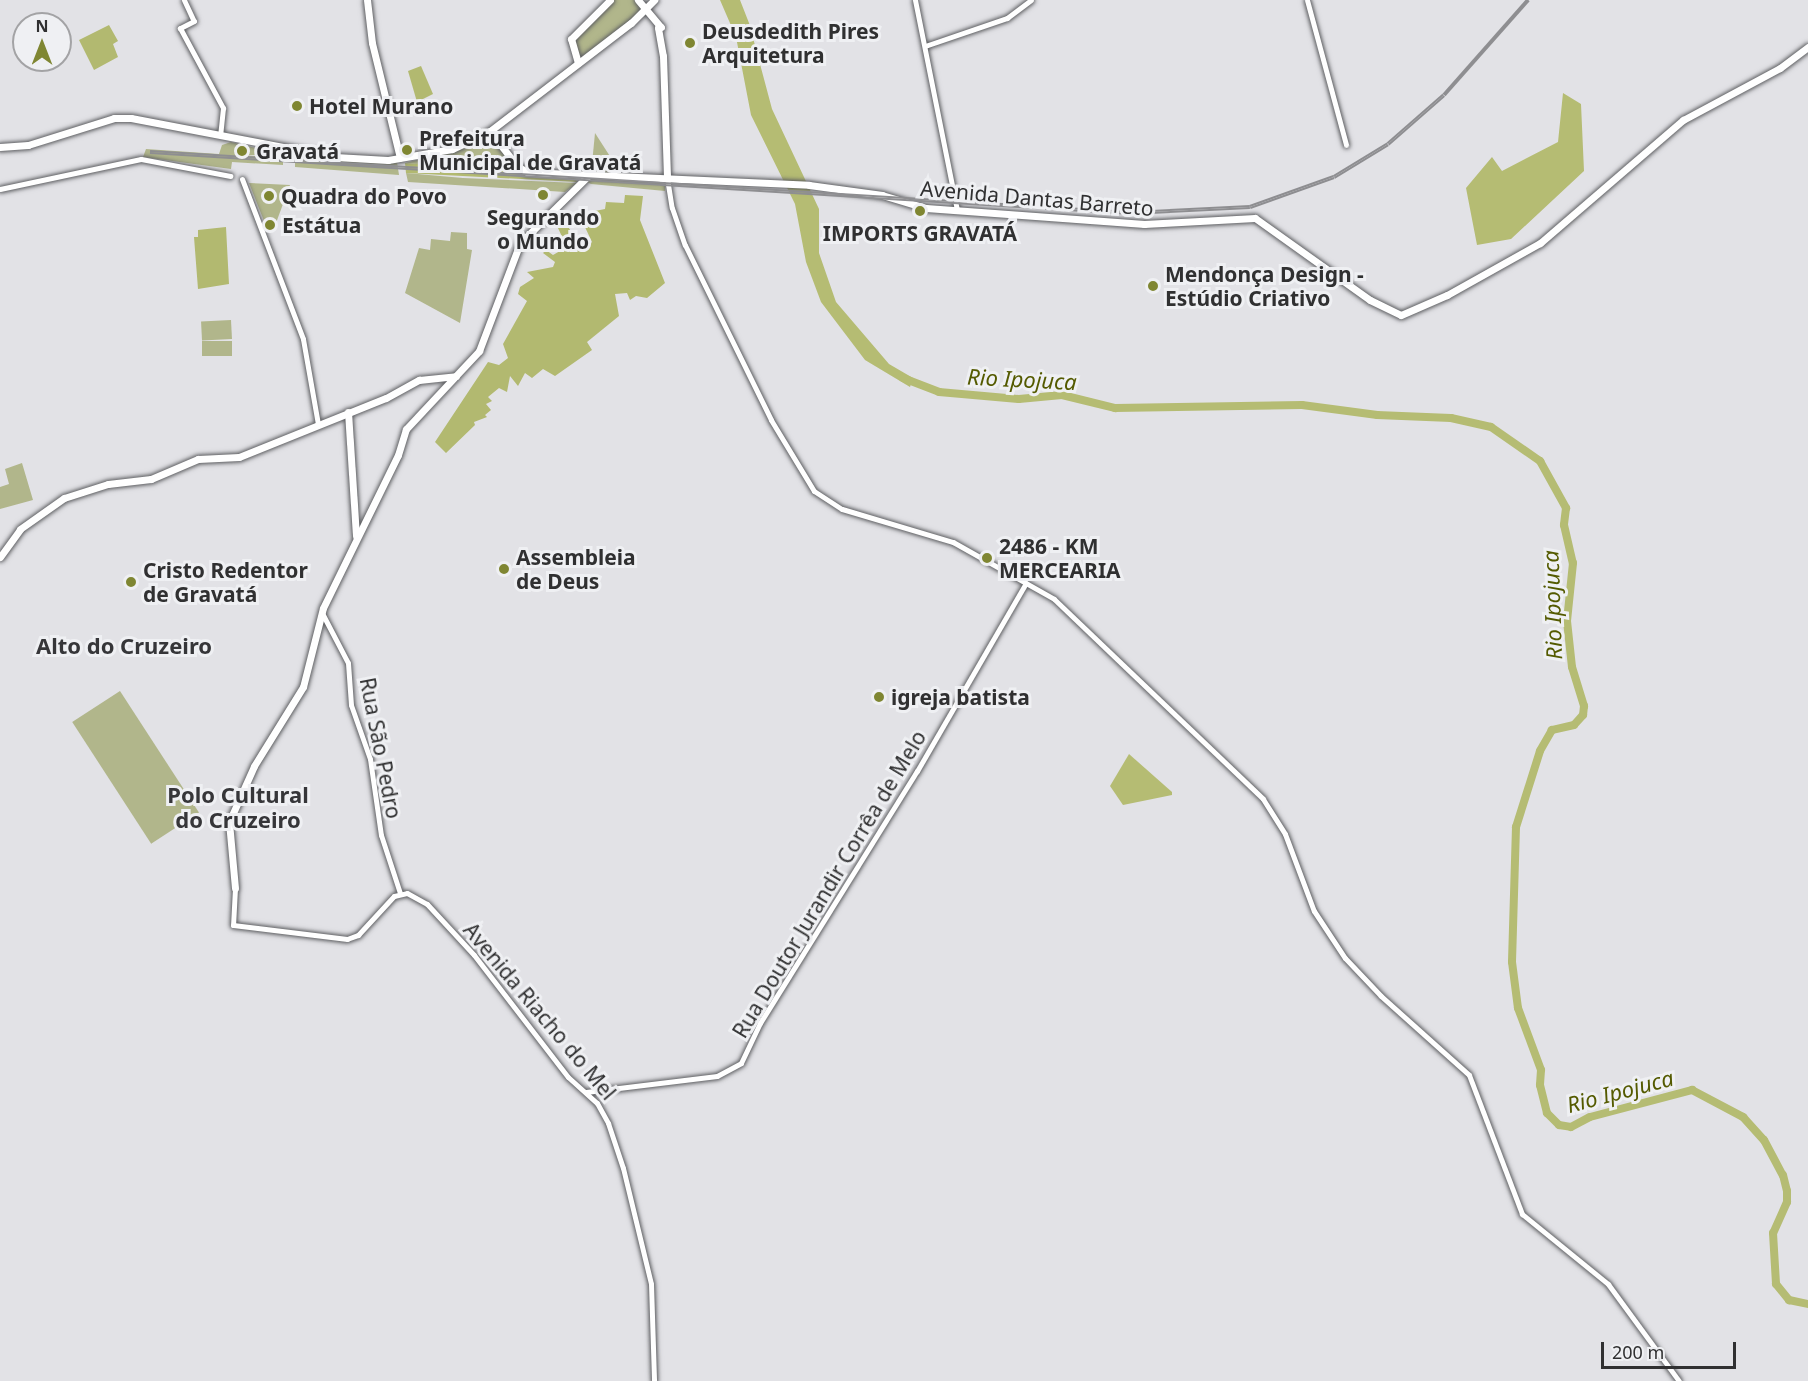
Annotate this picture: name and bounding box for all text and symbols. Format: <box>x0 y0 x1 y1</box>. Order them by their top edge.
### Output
north arrow <box>12 12 72 72</box>
text: N <box>35 15 49 37</box>
place label: Deusdedith Pires Arquitetura <box>702 18 879 68</box>
marker: Deusdedith Pires Arquitetura <box>683 36 697 50</box>
place label: Hotel Murano <box>309 93 453 119</box>
marker: Hotel Murano <box>290 99 304 113</box>
place label: Prefeitura Municipal de Gravatá <box>419 125 641 175</box>
place label: Gravatá <box>256 138 339 164</box>
marker: Gravatá <box>233 142 251 160</box>
marker: Prefeitura Municipal de Gravatá <box>400 143 414 157</box>
street label: Avenida Dantas Barreto <box>919 175 1155 221</box>
place label: Quadra do Povo <box>281 183 447 209</box>
marker: Segurando o Mundo <box>536 188 550 202</box>
marker: Quadra do Povo <box>262 189 276 203</box>
place label: Segurando o Mundo <box>487 204 599 254</box>
marker: IMPORTS GRAVATÁ <box>913 204 927 218</box>
place label: Estátua <box>282 212 361 238</box>
marker: Estátua <box>263 218 277 232</box>
place label: IMPORTS GRAVATÁ <box>823 220 1017 246</box>
place label: Mendonça Design - Estúdio Criativo <box>1165 261 1364 311</box>
marker: Mendonça Design - Estúdio Criativo <box>1146 279 1160 293</box>
water label: Rio Ipojuca <box>967 363 1077 395</box>
place label: 2486 - KM MERCEARIA <box>999 533 1121 583</box>
place label: Assembleia de Deus <box>516 544 636 594</box>
water label: Rio Ipojuca <box>1537 550 1567 660</box>
marker: 2486 - KM MERCEARIA <box>980 551 994 565</box>
place label: Cristo Redentor de Gravatá <box>143 557 308 607</box>
marker: Assembleia de Deus <box>497 562 511 576</box>
marker: Cristo Redentor de Gravatá <box>124 575 138 589</box>
district label: Alto do Cruzeiro <box>36 633 212 659</box>
street label: Rua São Pedro <box>355 675 407 821</box>
place label: igreja batista <box>891 684 1030 710</box>
marker: igreja batista <box>872 690 886 704</box>
street label: Rua Doutor Jurandir Corrêa de Melo <box>727 726 931 1042</box>
district label: Polo Cultural do Cruzeiro <box>167 781 309 832</box>
street label: Avenida Riacho do Mel <box>459 917 621 1105</box>
water label: Rio Ipojuca <box>1564 1064 1676 1118</box>
scale bar <box>1604 1330 1739 1368</box>
text: 200 m <box>1612 1340 1664 1364</box>

